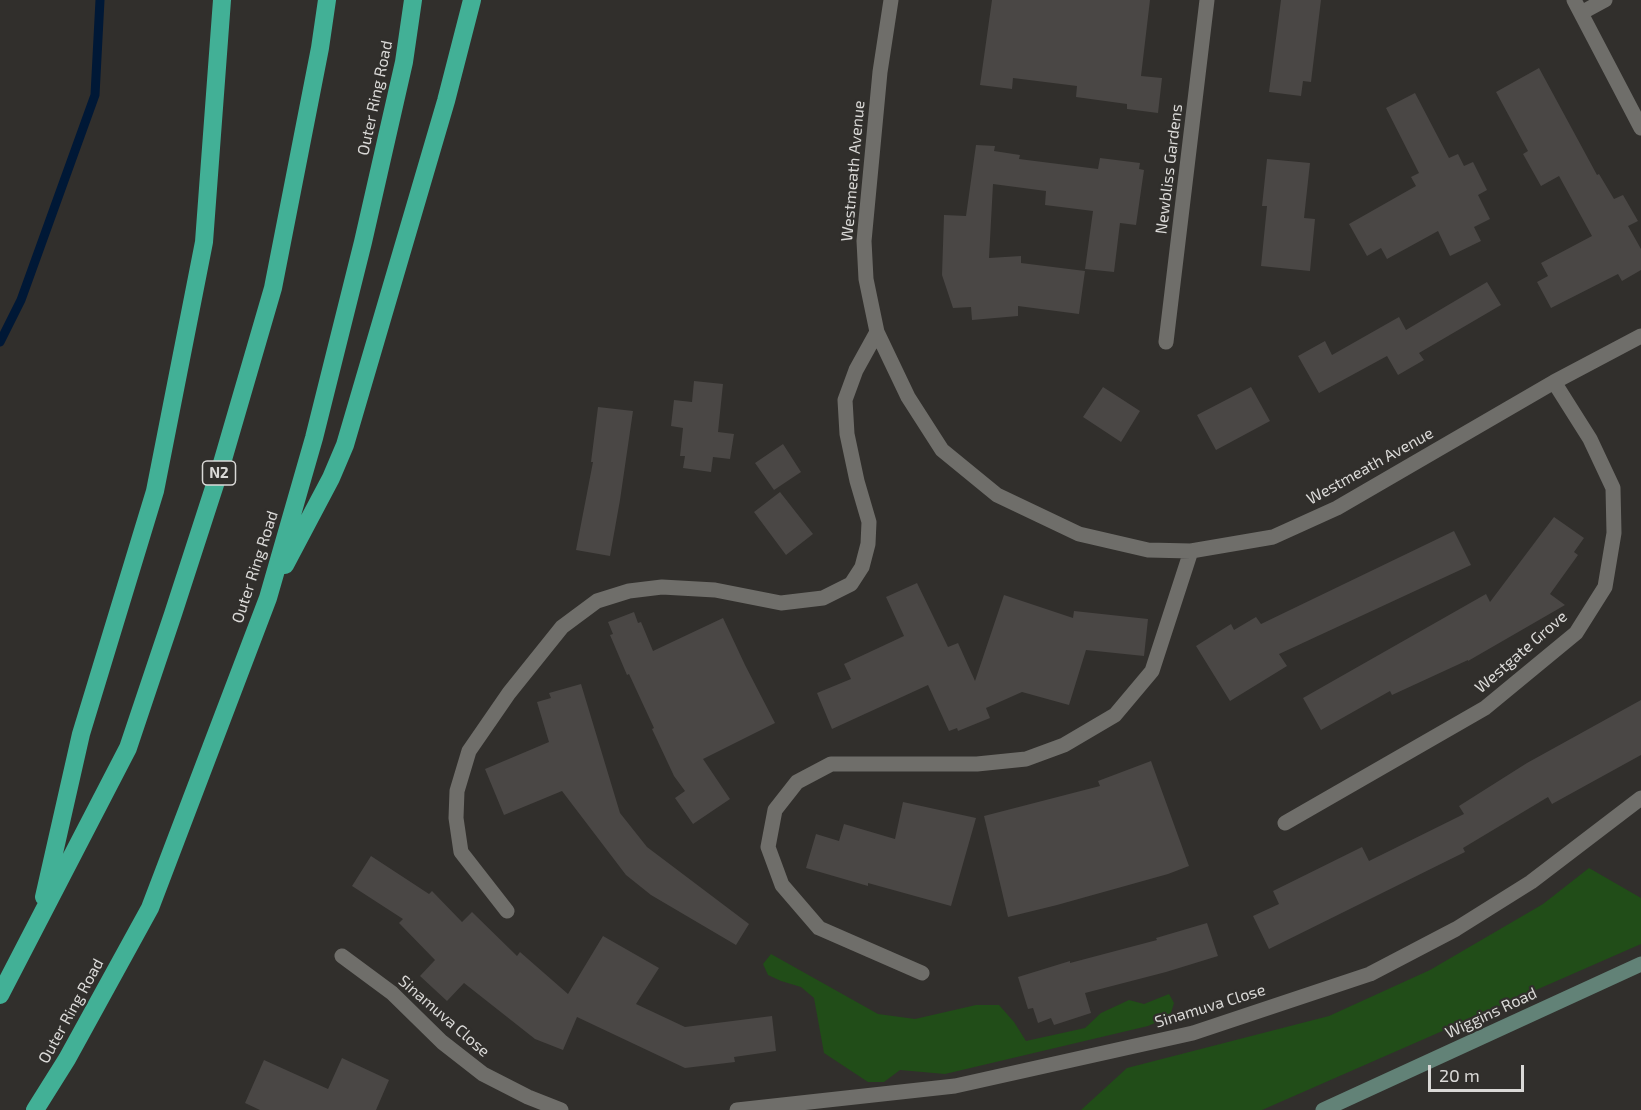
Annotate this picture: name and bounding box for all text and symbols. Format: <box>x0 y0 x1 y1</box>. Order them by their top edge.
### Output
street label: Outer Ring Road <box>353 39 397 157</box>
street label: Westmeath Avenue <box>837 100 869 242</box>
street label: Newbliss Gardens <box>1151 103 1187 235</box>
street label: Westmeath Avenue <box>1303 423 1437 509</box>
road number: N2 <box>202 461 236 485</box>
street label: Outer Ring Road <box>228 508 282 626</box>
street label: Westgate Grove <box>1471 607 1571 697</box>
street label: Outer Ring Road <box>34 955 108 1067</box>
street label: Sinamuva Close <box>394 971 494 1061</box>
street label: Sinamuva Close <box>1152 980 1268 1032</box>
street label: Wiggins Road <box>1442 983 1540 1043</box>
scale bar <box>1431 1053 1527 1091</box>
text: 20 m <box>1439 1064 1480 1086</box>

